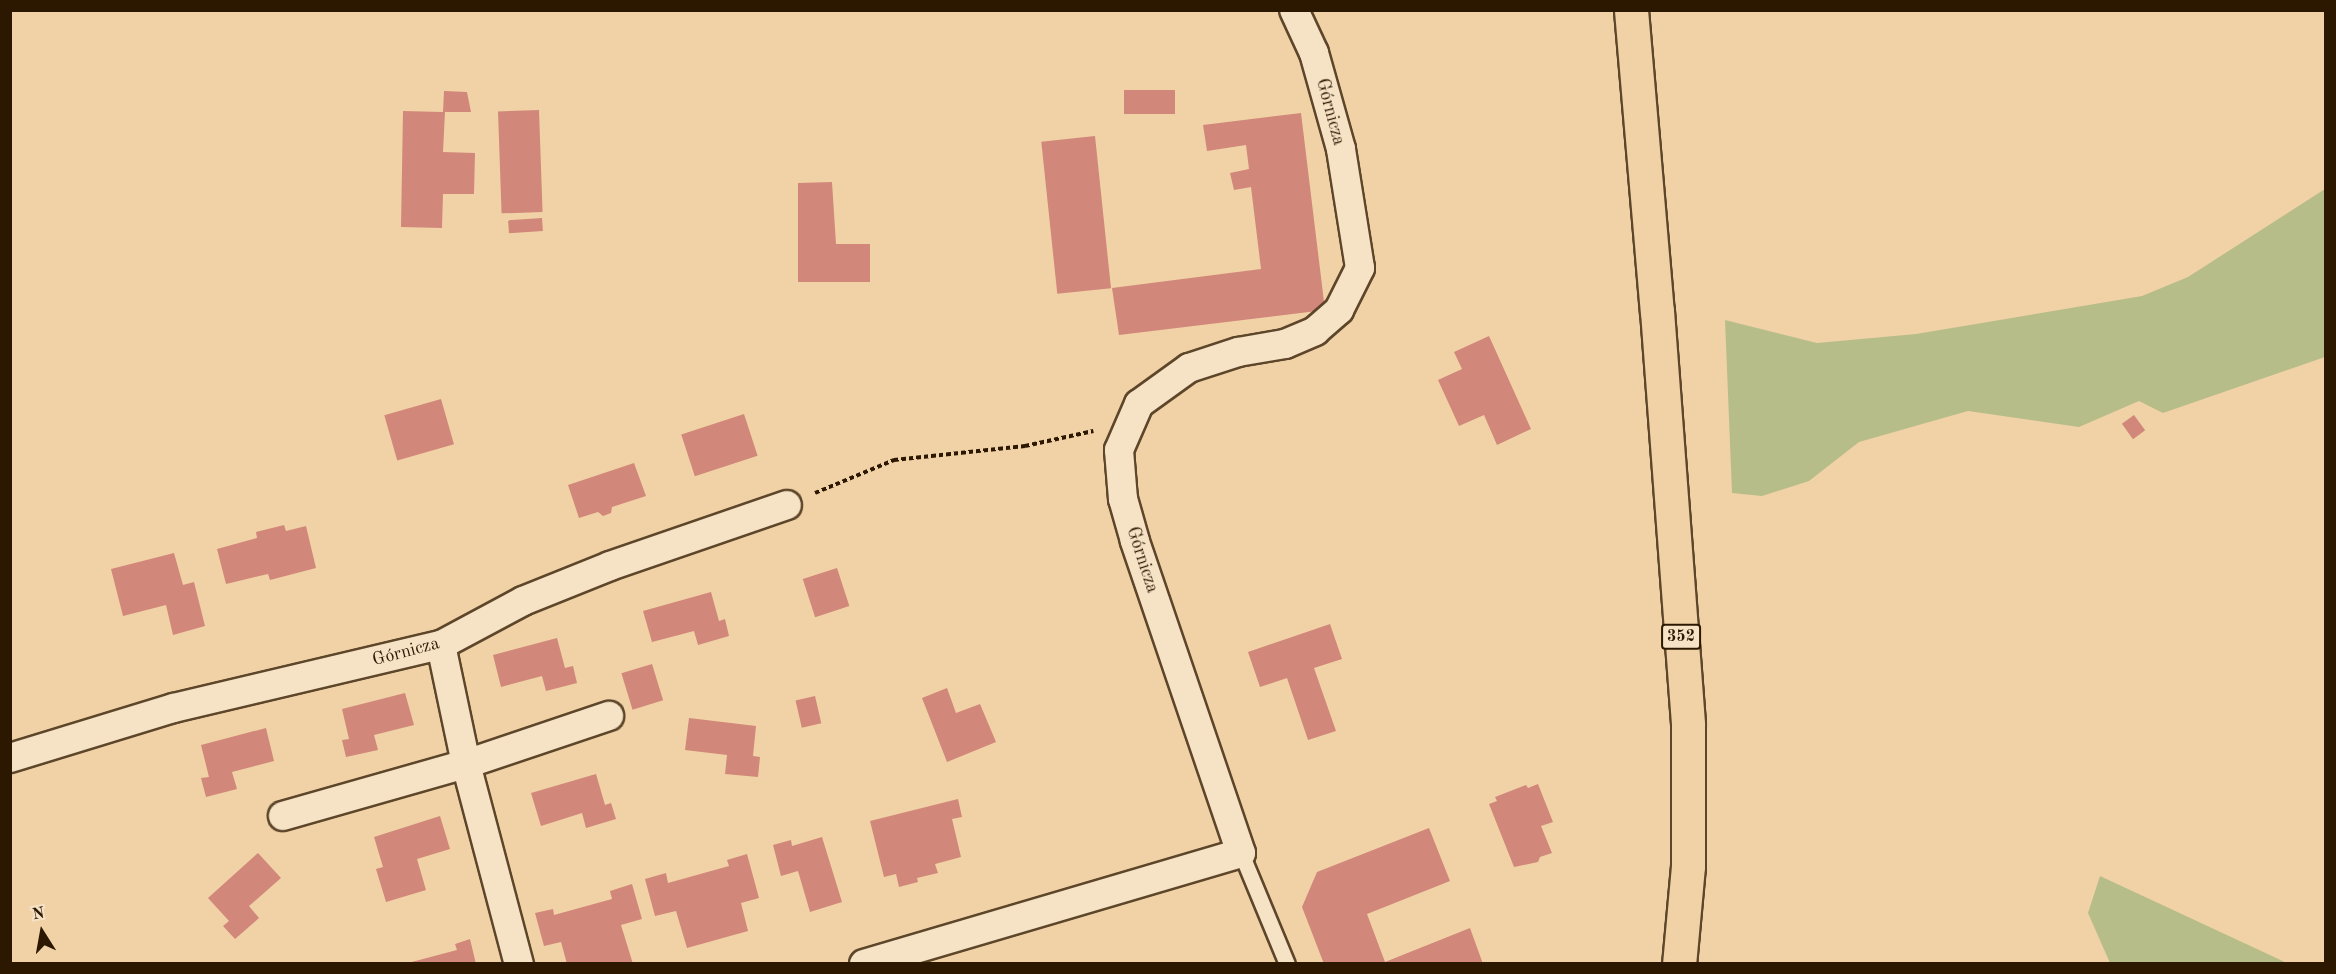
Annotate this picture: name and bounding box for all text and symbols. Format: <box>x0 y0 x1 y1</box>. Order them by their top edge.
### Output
street label: Górnicza <box>1311 76 1349 148</box>
street label: Górnicza <box>1121 524 1163 596</box>
road number: 352 <box>1660 624 1702 650</box>
street label: Górnicza <box>370 633 442 671</box>
north arrow <box>12 902 72 962</box>
text: N <box>31 905 46 923</box>

